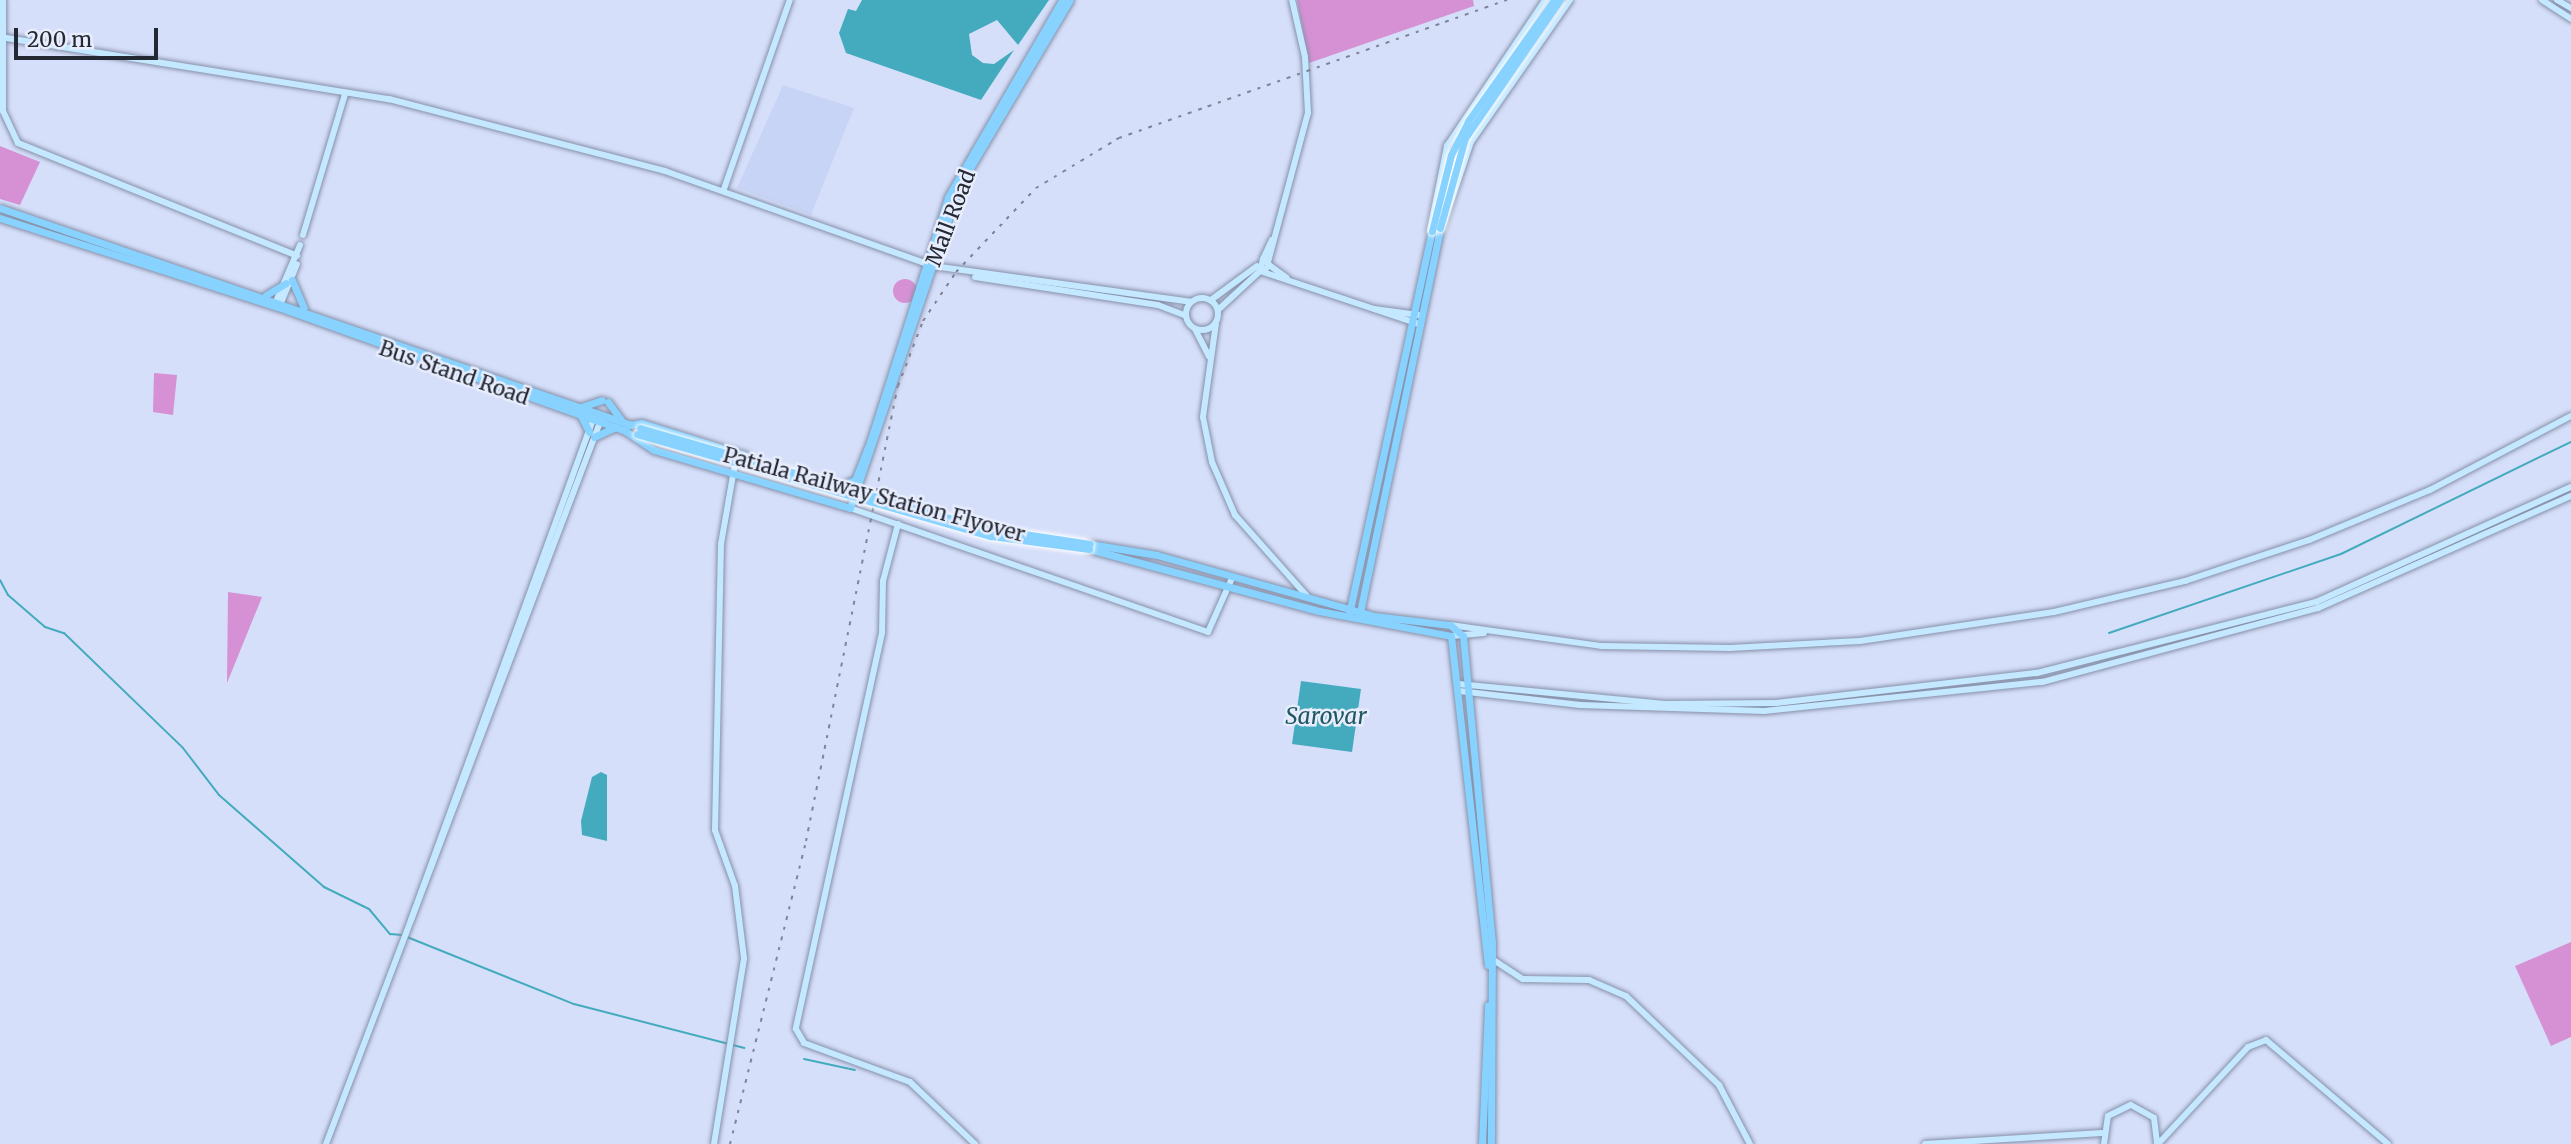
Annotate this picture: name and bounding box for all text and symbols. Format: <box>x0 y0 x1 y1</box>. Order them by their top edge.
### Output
scale bar <box>18 14 161 58</box>
text: 200 m <box>27 26 92 53</box>
street label: Mall Road <box>921 166 981 270</box>
street label: Bus Stand Road <box>376 336 532 410</box>
street label: Patiala Railway Station Flyover <box>720 443 1028 547</box>
water label: Sarovar <box>1285 702 1367 730</box>

